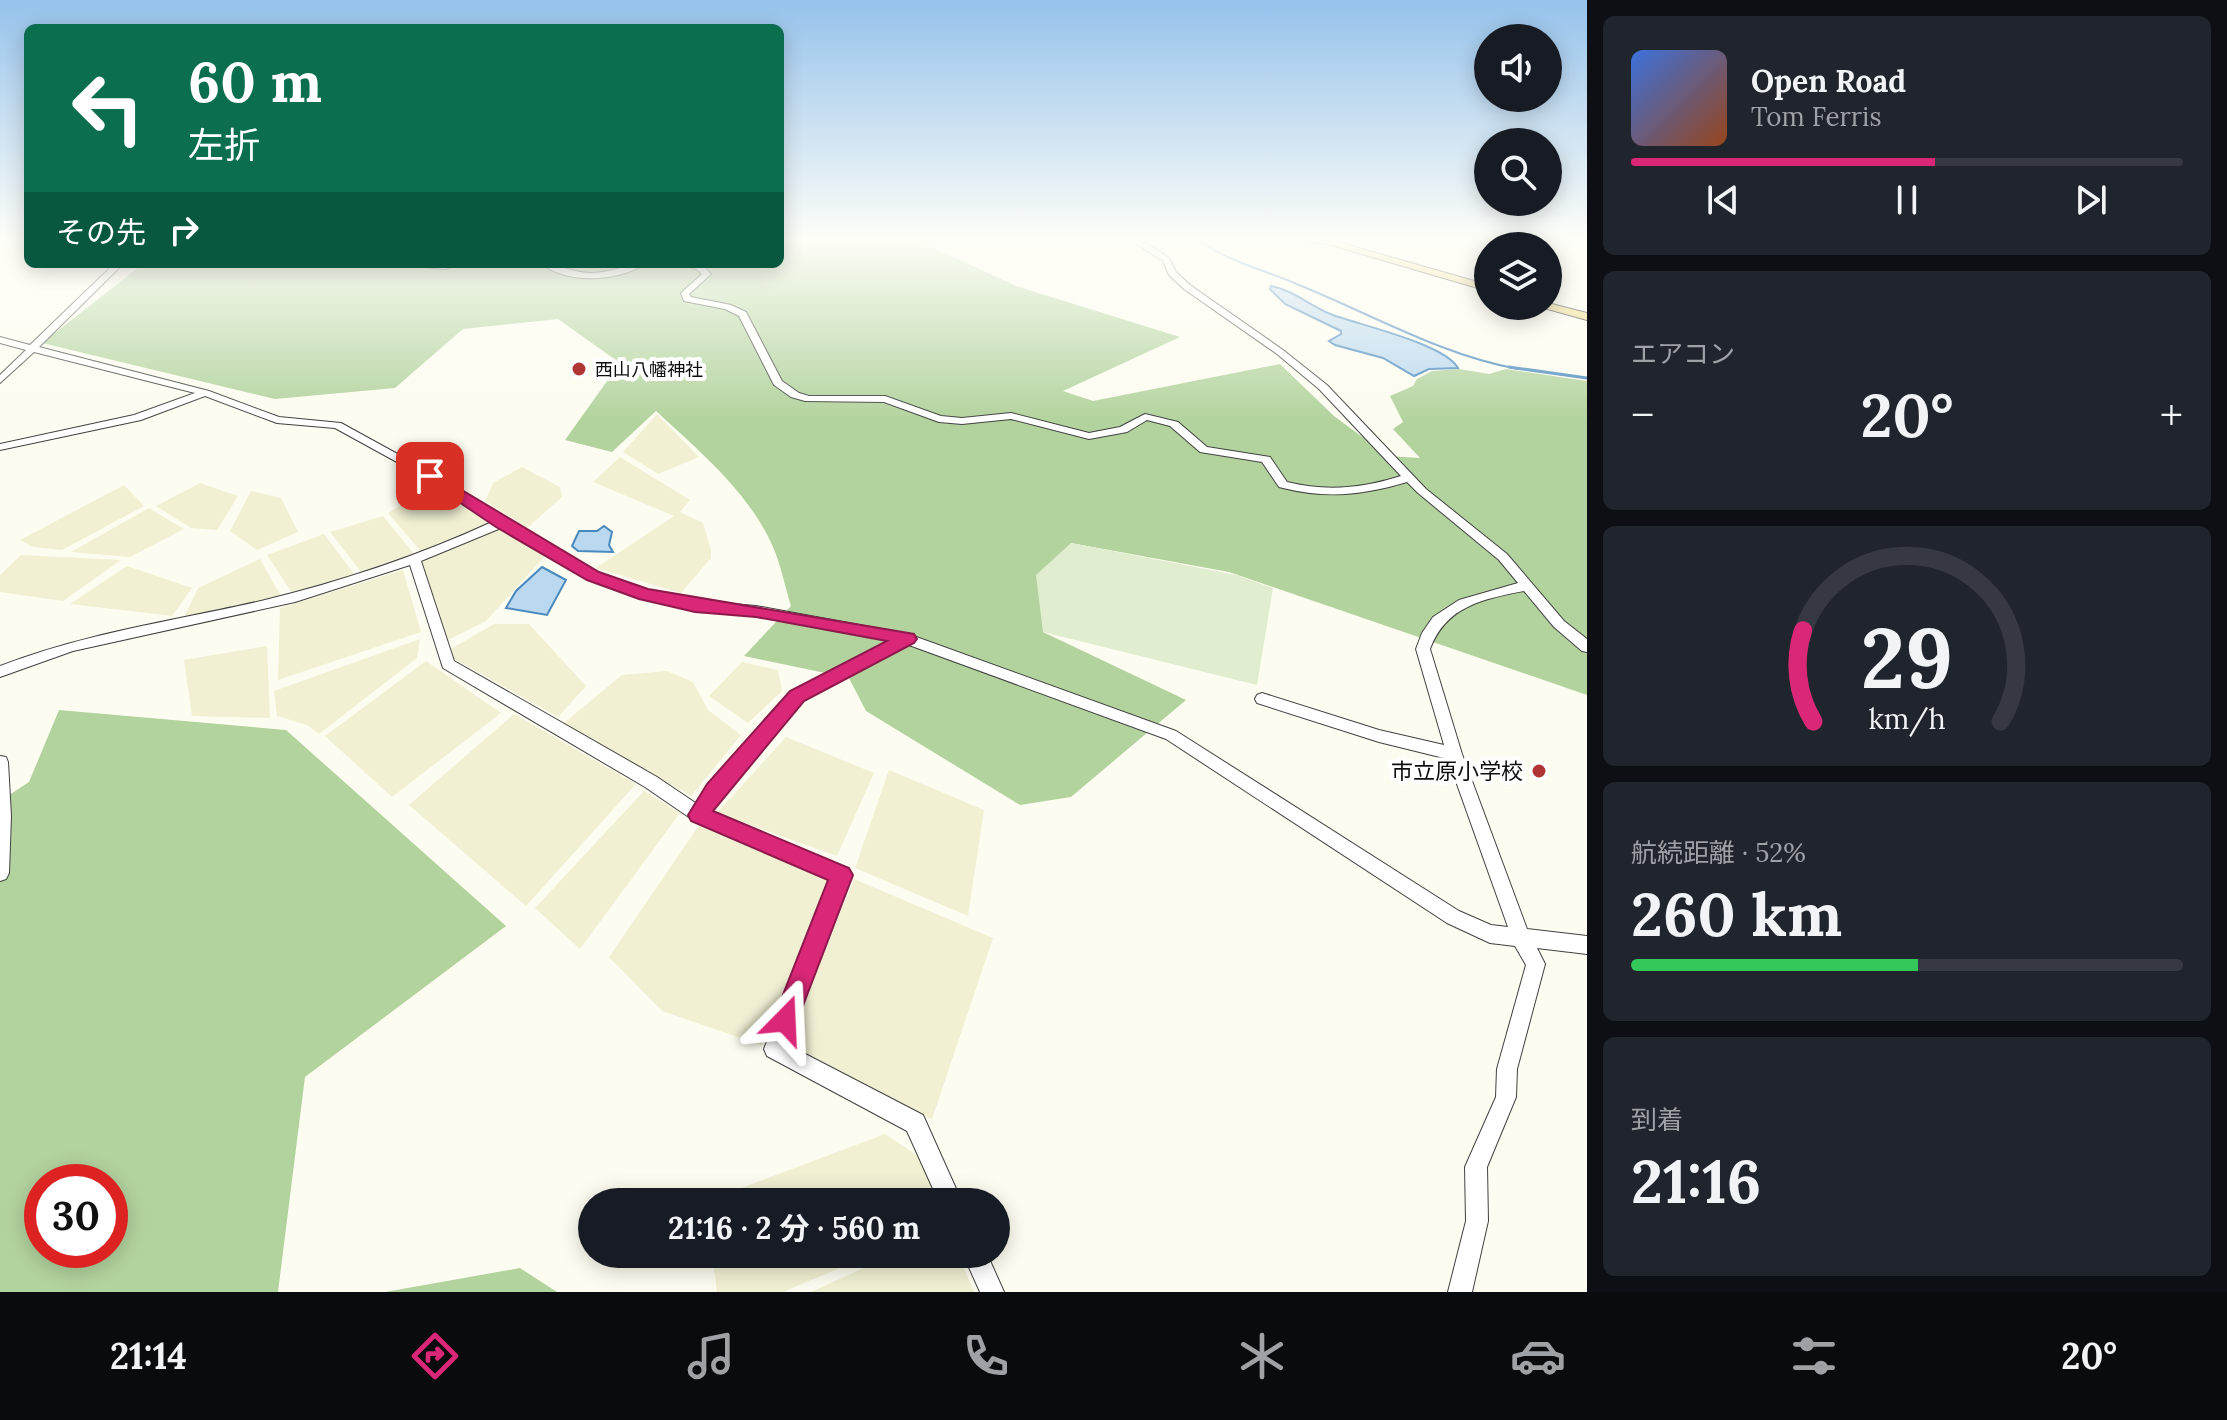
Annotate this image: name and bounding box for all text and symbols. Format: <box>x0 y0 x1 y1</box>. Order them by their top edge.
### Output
map controls <box>1474 24 1562 320</box>
button: sound <box>1474 24 1562 112</box>
text: 60 m <box>188 46 322 117</box>
icon: left <box>56 56 160 160</box>
text: Open Road <box>1751 62 1906 100</box>
text: Tom Ferris <box>1751 100 1881 133</box>
text: 左折 <box>188 122 260 168</box>
button: search <box>1474 128 1562 216</box>
icon: previous <box>1701 178 1745 222</box>
icon: pause <box>1885 178 1929 222</box>
icon: next <box>2069 178 2113 222</box>
icon: right <box>162 208 206 252</box>
text: その先 <box>56 213 146 251</box>
button: layers <box>1474 232 1562 320</box>
text: エアコン <box>1631 337 1735 370</box>
place label: 西山八幡神社 <box>595 358 703 381</box>
marker: 西山八幡神社 <box>570 360 588 378</box>
text: 20° <box>1860 377 1954 453</box>
text: − <box>1631 387 1654 443</box>
text: + <box>2160 387 2183 443</box>
pin <box>396 442 464 510</box>
icon: arrive <box>408 454 452 498</box>
text: 29 <box>1861 604 1953 711</box>
text: km/h <box>1868 700 1946 737</box>
place label: 市立原小学校 <box>1391 757 1523 785</box>
marker: 市立原小学校 <box>1530 762 1548 780</box>
text: 航続距離 · 52% <box>1631 836 1806 869</box>
text: 260 km <box>1631 876 1842 952</box>
position arrow <box>743 978 827 1062</box>
text: 到着 <box>1631 1103 1683 1136</box>
text: 21:16 <box>1631 1143 1761 1219</box>
speed limit sign: 30 <box>24 1164 128 1268</box>
text: 21:16 · 2 分 · 560 m <box>668 1209 920 1247</box>
icon: directions <box>407 1328 463 1384</box>
icon: music <box>683 1328 739 1384</box>
icon: phone <box>958 1328 1014 1384</box>
icon: climate <box>1234 1328 1290 1384</box>
icon: car <box>1510 1328 1566 1384</box>
icon: filters <box>1786 1328 1842 1384</box>
text: 21:14 <box>110 1333 187 1379</box>
text: 20° <box>2061 1333 2117 1379</box>

